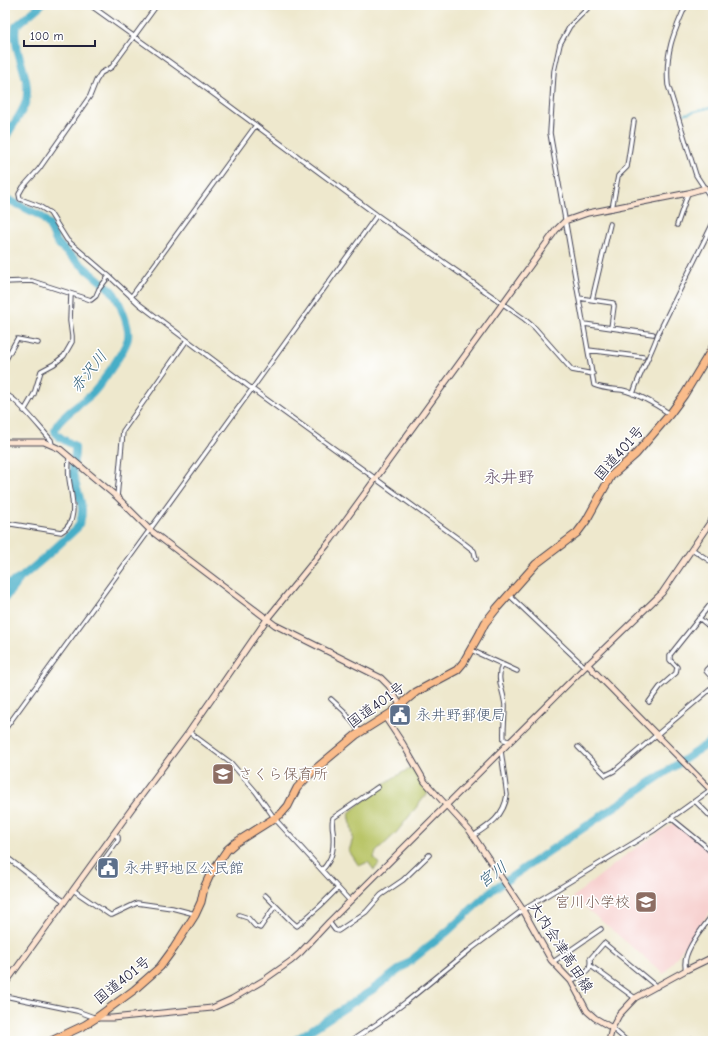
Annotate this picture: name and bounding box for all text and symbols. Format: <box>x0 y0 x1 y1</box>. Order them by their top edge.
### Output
scale bar <box>24 22 95 48</box>
text: 100 m <box>30 29 63 43</box>
water label: 赤沢川 <box>67 347 111 396</box>
street label: 国道401号 <box>590 422 648 484</box>
district label: 永井野 <box>484 468 535 487</box>
street label: 国道401号 <box>343 678 409 732</box>
public building icon: 永井野郵便局 <box>387 702 413 728</box>
place label: 永井野郵便局 <box>416 706 506 724</box>
school or university icon: さくら保育所 <box>210 761 236 787</box>
place label: さくら保育所 <box>238 765 328 783</box>
public building icon: 永井野地区公民館 <box>95 855 121 881</box>
water label: 宮川 <box>474 858 511 892</box>
place label: 永井野地区公民館 <box>124 859 244 877</box>
school or university icon: 宮川小学校 <box>633 889 659 915</box>
place label: 宮川小学校 <box>555 893 630 911</box>
street label: 大内会津高田線 <box>525 898 597 996</box>
street label: 国道401号 <box>90 952 154 1008</box>

